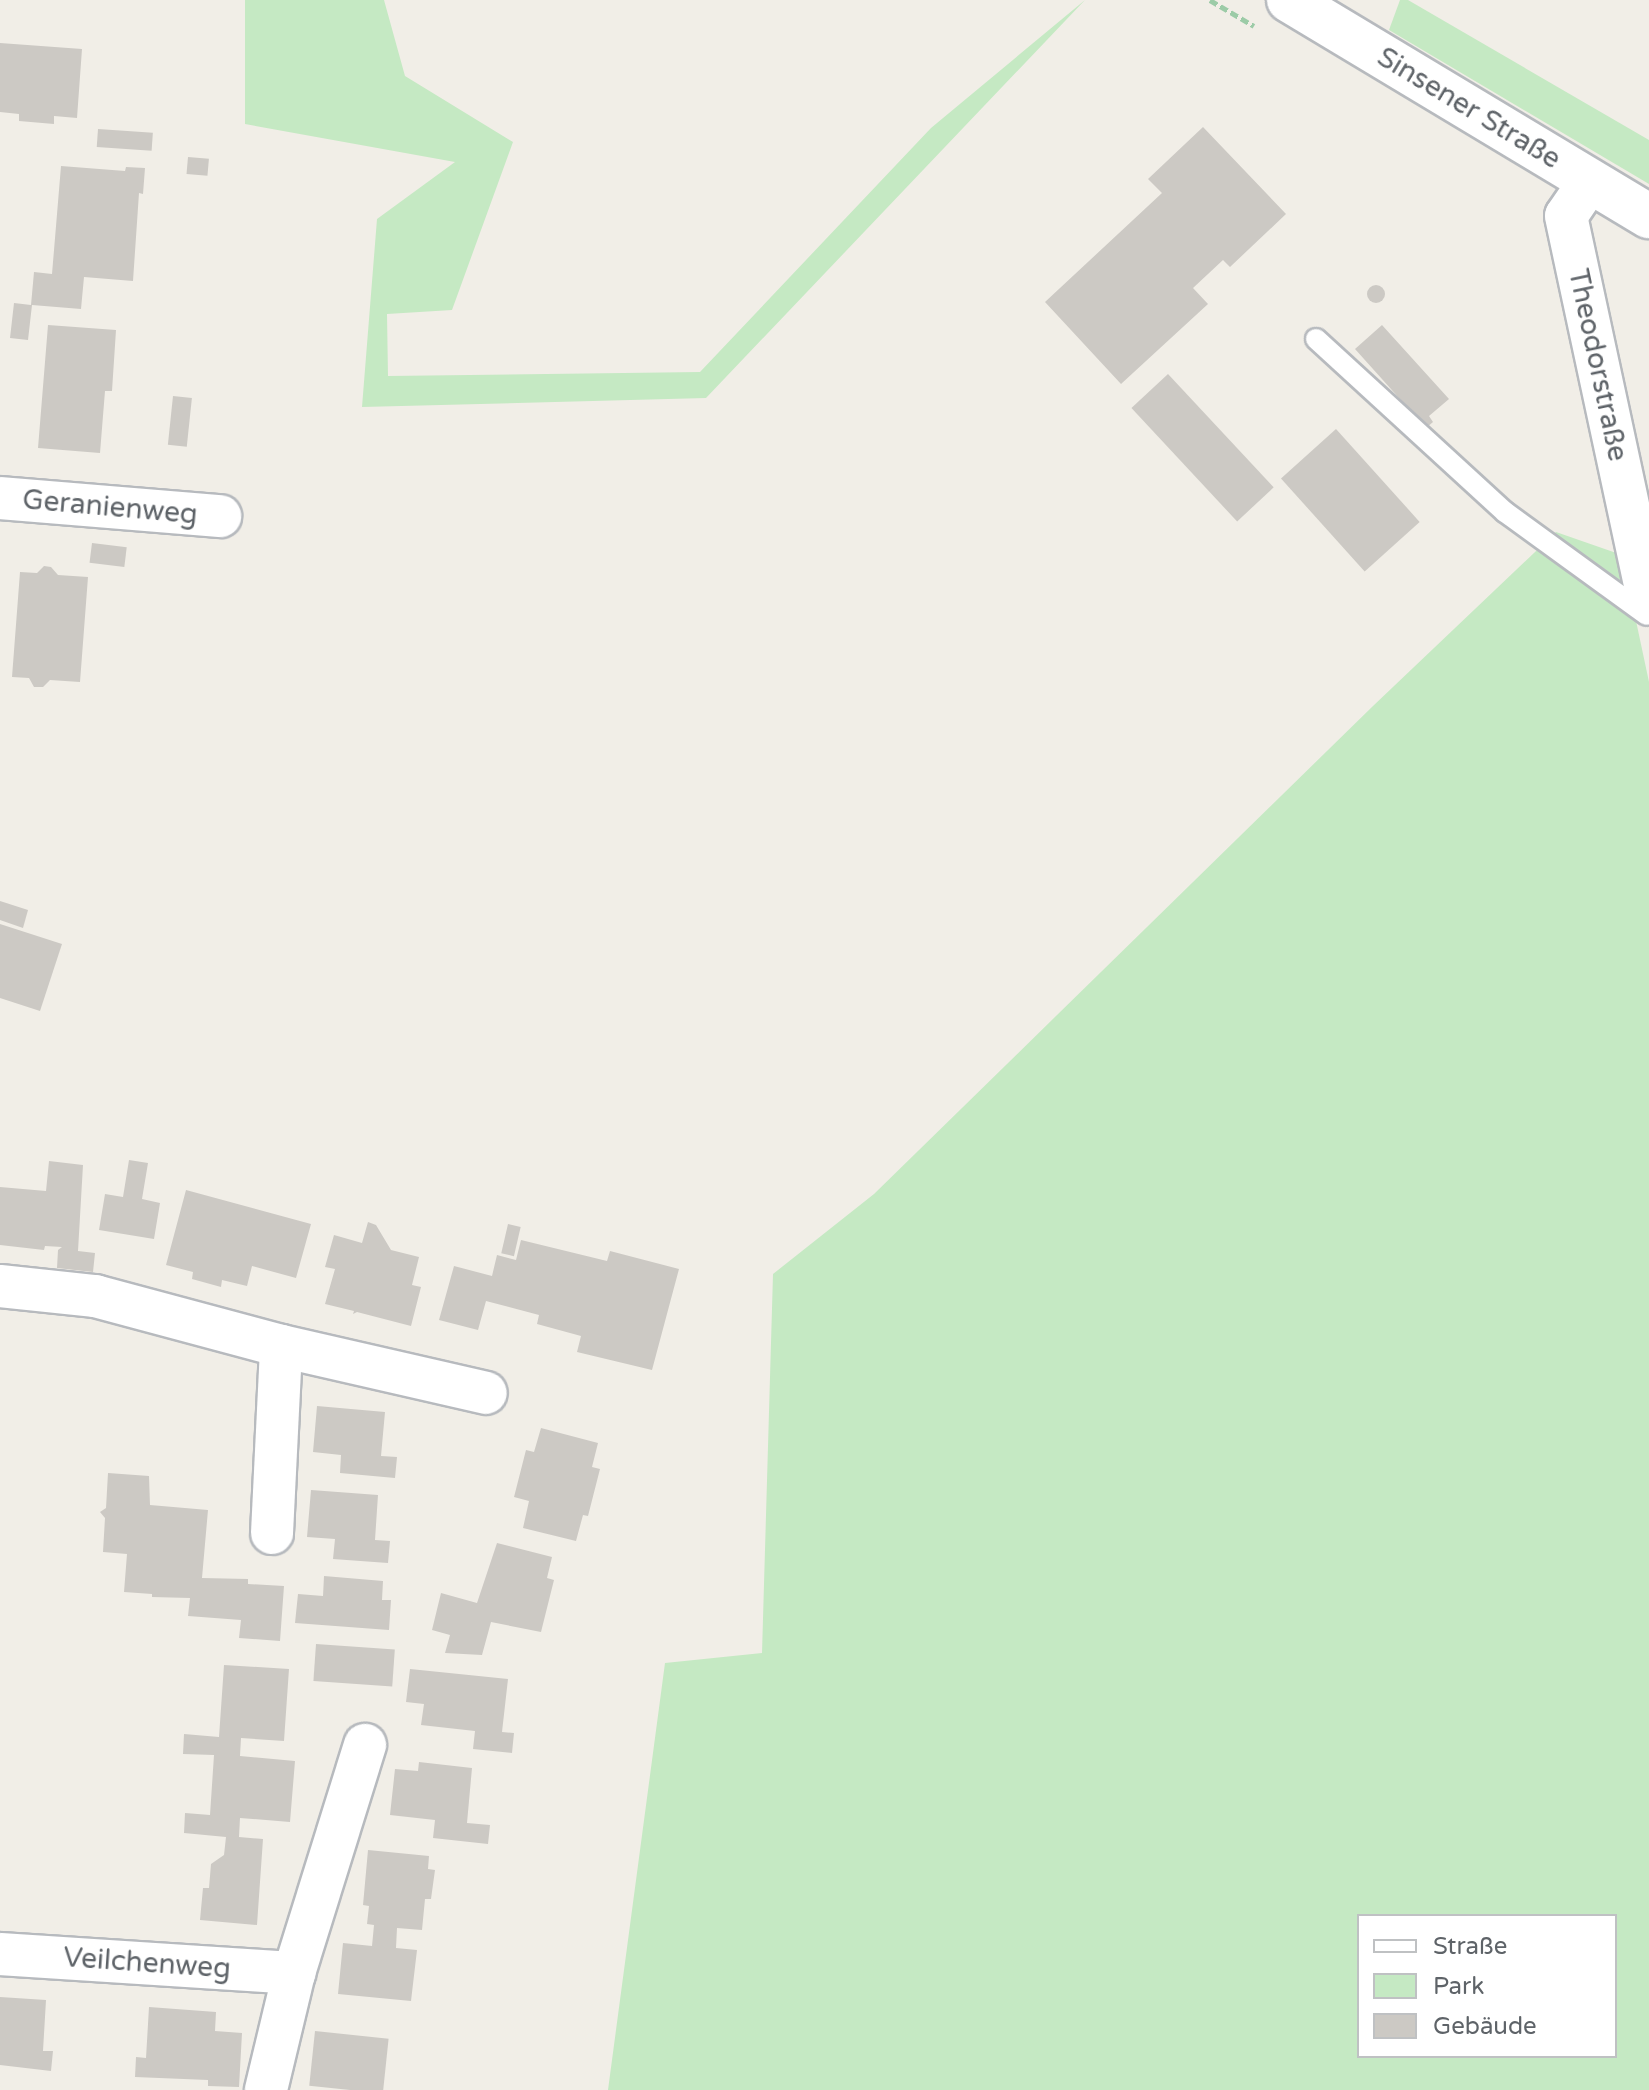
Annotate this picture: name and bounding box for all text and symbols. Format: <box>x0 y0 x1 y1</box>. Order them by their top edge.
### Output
street label: Sinsener Straße <box>1371 40 1567 176</box>
street label: Theodorstraße <box>1561 266 1635 464</box>
street label: Geranienweg <box>21 483 199 531</box>
legend <box>1357 1914 1617 2058</box>
text: Straße <box>1433 1932 1507 1961</box>
street label: Veilchenweg <box>62 1940 232 1986</box>
text: Park <box>1433 1972 1484 2001</box>
text: Gebäude <box>1433 2012 1537 2041</box>

